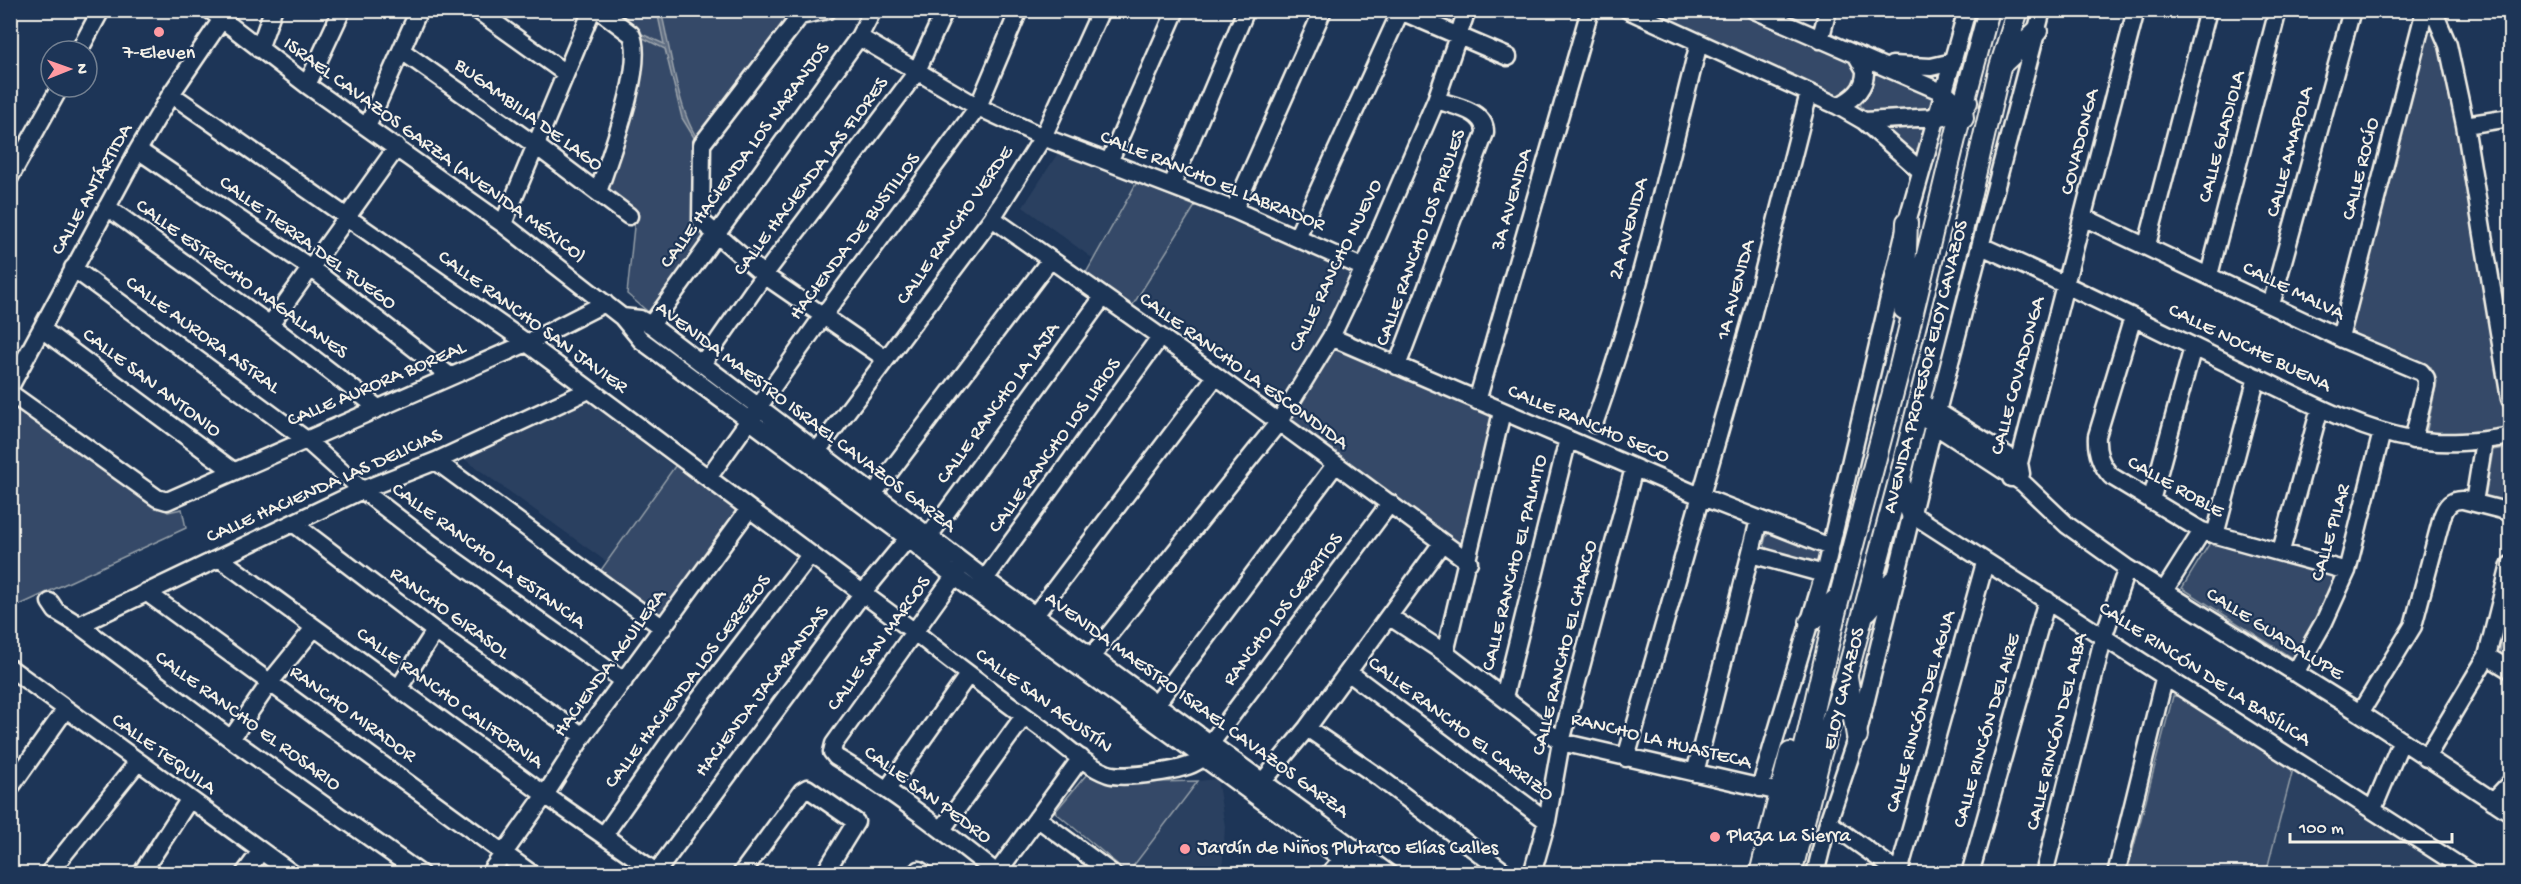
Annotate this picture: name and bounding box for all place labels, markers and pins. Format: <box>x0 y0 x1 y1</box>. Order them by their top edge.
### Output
marker: 7-Eleven <box>152 25 166 39</box>
place label: 7-Eleven <box>122 43 196 66</box>
place label: Plaza La Sierra <box>1726 826 1851 849</box>
marker: Plaza La Sierra <box>1708 830 1722 844</box>
place label: Jardín de Niños Plutarco Elías Calles <box>1197 838 1499 861</box>
marker: Jardín de Niños Plutarco Elías Calles <box>1178 842 1192 856</box>

